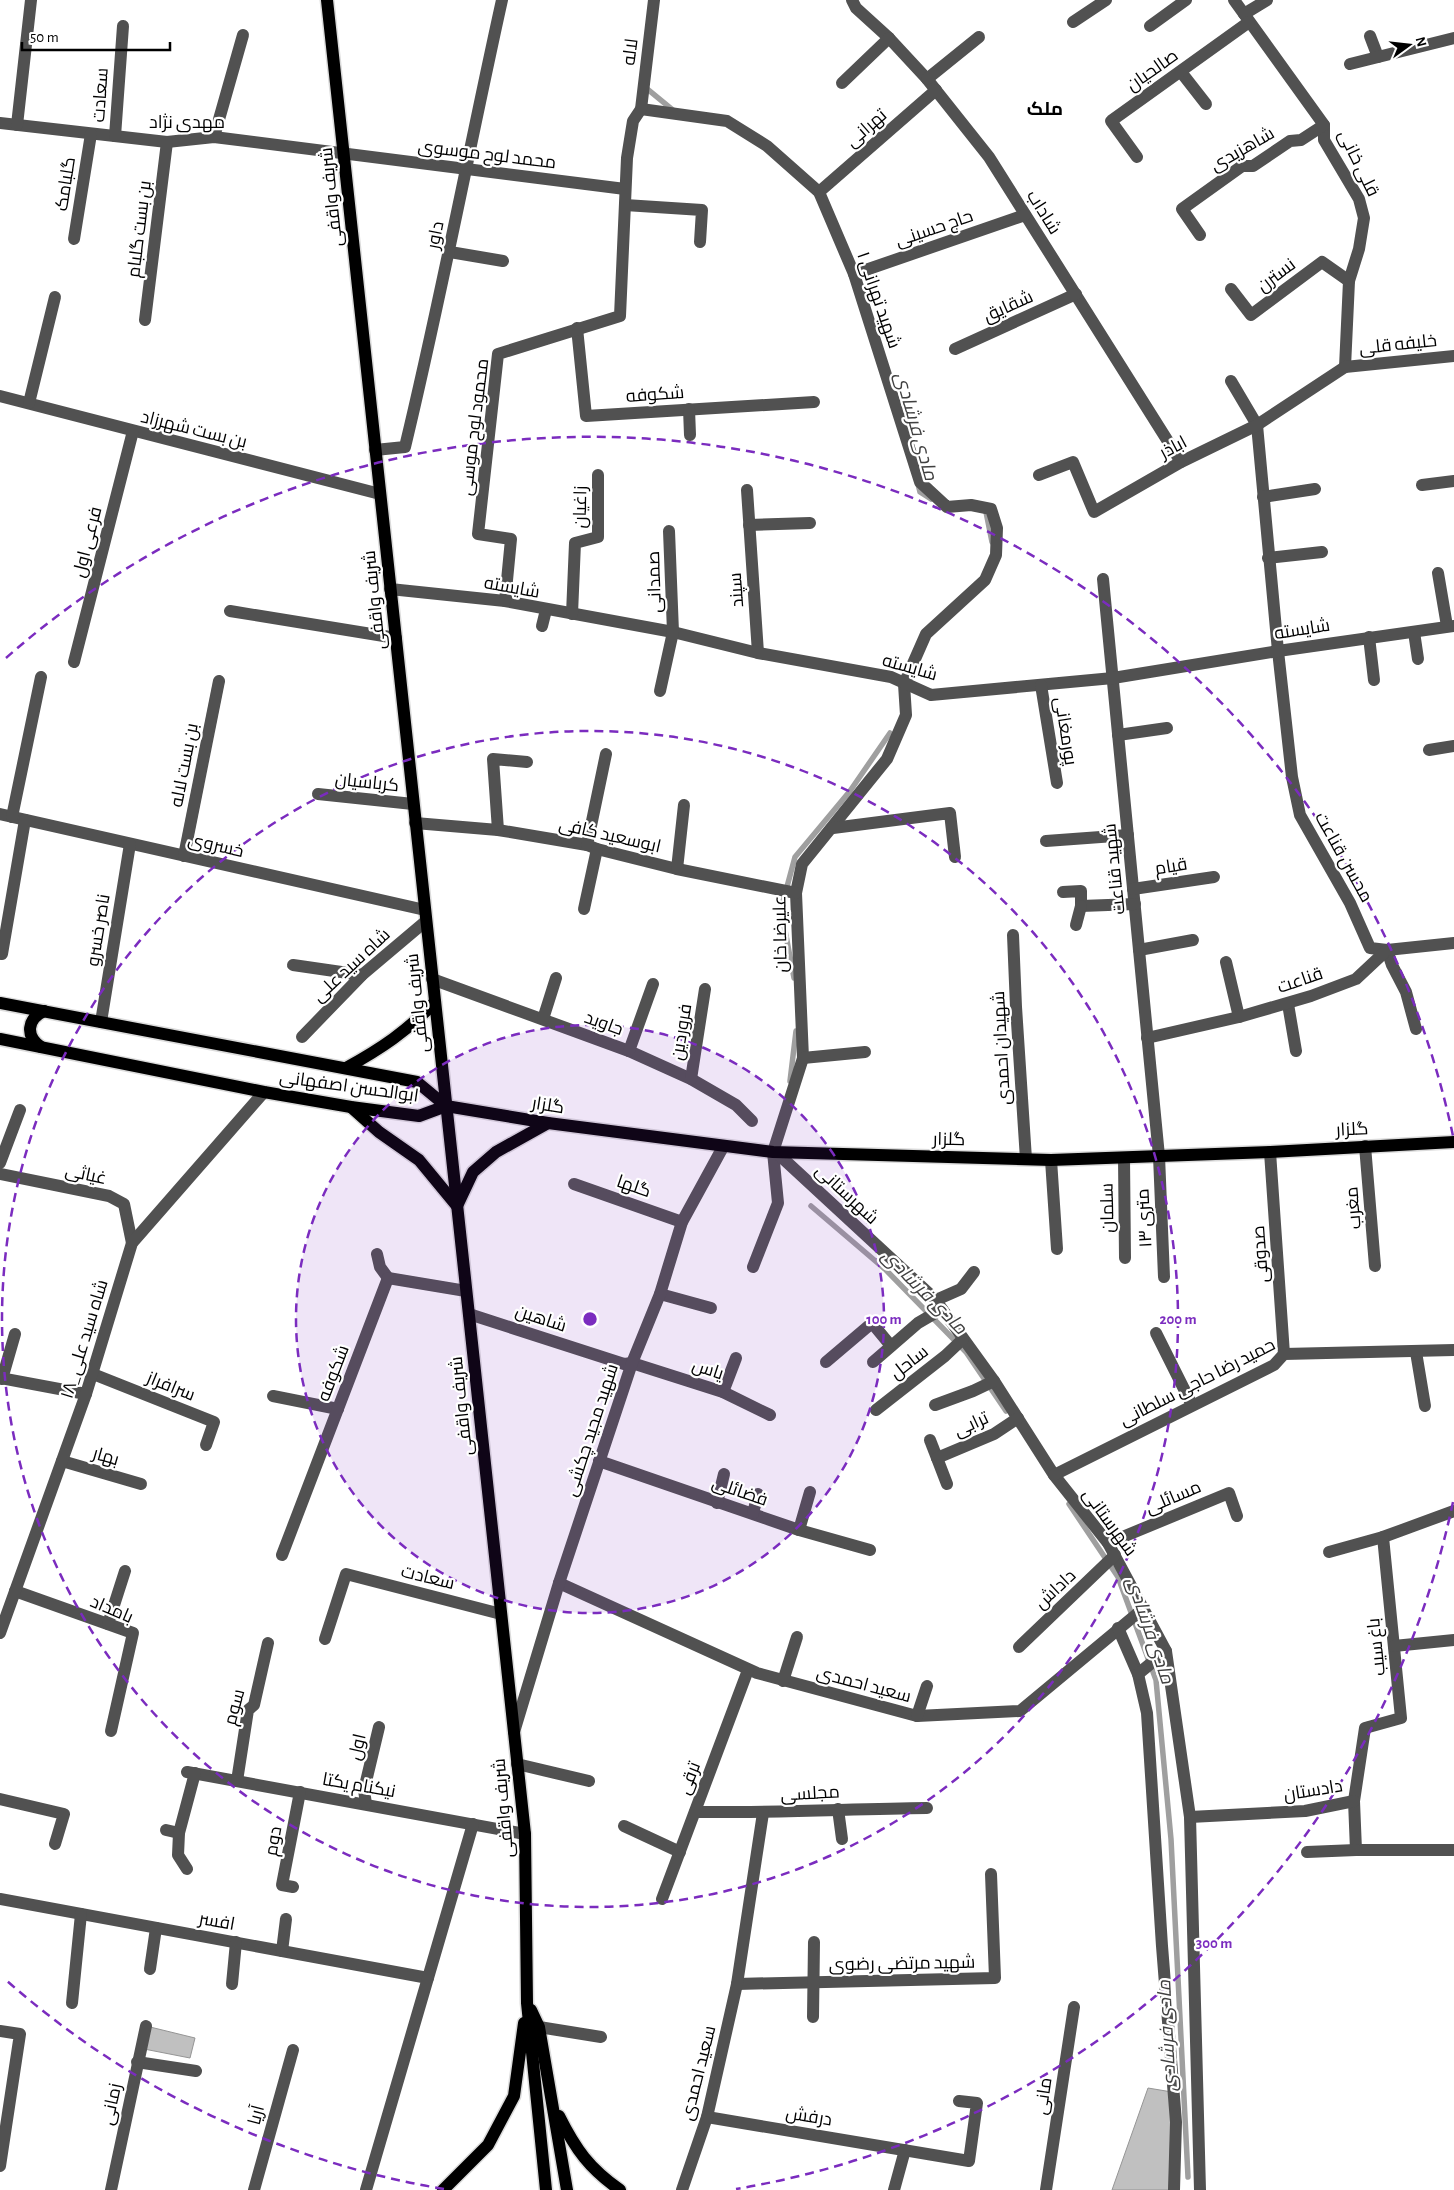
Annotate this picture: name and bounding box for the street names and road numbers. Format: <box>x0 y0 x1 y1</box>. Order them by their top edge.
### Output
street label: لاله <box>620 38 642 67</box>
street label: صالحیان <box>1123 47 1182 96</box>
street label: سعادت <box>90 67 112 123</box>
street label: تهرانی <box>843 106 891 152</box>
street label: مهدی نژاد <box>149 113 225 133</box>
street label: شاهزیدی <box>1207 124 1278 176</box>
street label: قلی خانی <box>1333 127 1382 200</box>
street label: محمد لوح موسوی <box>416 138 557 174</box>
street label: شریف واقفی <box>317 146 347 248</box>
street label: گلبامک <box>53 156 79 213</box>
street label: بن بست گلبام <box>125 179 157 279</box>
street label: شاداب <box>1023 187 1064 238</box>
street label: حاج حسینی <box>893 207 976 252</box>
street label: داور <box>424 220 448 252</box>
street label: شهید تهرانی ۱ <box>852 249 904 351</box>
street label: نسترن <box>1254 256 1300 297</box>
street label: شقایق <box>980 287 1037 328</box>
street label: خلیفه قلی <box>1358 332 1438 359</box>
street label: محمود لوح موسی <box>458 357 494 497</box>
street label: شکوفه <box>625 383 685 407</box>
street label: بن بست شهرزاد <box>139 407 249 453</box>
street label: اباذر <box>1156 433 1191 464</box>
street label: زاغیان <box>572 485 591 529</box>
street label: فرعی اول <box>70 505 106 580</box>
street label: شریف واقفی <box>360 549 390 651</box>
street label: صمدانی <box>645 551 666 613</box>
street label: سپند <box>727 572 748 608</box>
street label: شایسته <box>483 573 541 602</box>
street label: شایسته <box>1273 616 1331 643</box>
street label: شایسته <box>880 651 939 684</box>
street label: پورمغانی <box>1049 696 1079 767</box>
street label: بن بست لاله <box>168 722 203 809</box>
street label: کرباسیان <box>334 771 400 796</box>
street label: محسن قناعت <box>1310 809 1375 906</box>
street label: ابوسعید کافی <box>557 815 663 857</box>
street label: شهید قناعت <box>1100 822 1130 915</box>
street label: خسروی <box>186 831 245 862</box>
street label: قیام <box>1154 856 1189 880</box>
street label: ناصر خسرو <box>84 893 115 968</box>
street label: علیرضا خان <box>771 895 792 973</box>
street label: شاه سید علی <box>309 925 395 1007</box>
street label: شریف واقفی <box>403 952 433 1054</box>
street label: قناعت <box>1275 965 1325 997</box>
street label: شهیدان احمدی <box>989 990 1015 1106</box>
street label: فروردین <box>669 1003 696 1062</box>
street label: جاوید <box>582 1009 625 1040</box>
street label: ابوالحسن اصفهانی <box>278 1068 420 1107</box>
street label: گلزار <box>529 1094 565 1118</box>
street label: گلزار <box>1334 1120 1369 1141</box>
street label: گلزار <box>931 1131 965 1150</box>
street label: غیاثی <box>63 1161 108 1189</box>
street label: شهرستانی <box>811 1161 882 1229</box>
street label: گلها <box>614 1173 653 1202</box>
street label: سلمان <box>1099 1183 1118 1233</box>
street label: مغرب <box>1343 1186 1366 1230</box>
street label: ۱۳ متری <box>1134 1188 1157 1248</box>
street label: صدوقی <box>1250 1225 1273 1283</box>
street label: ۱۸_شاه سید علی <box>57 1277 113 1401</box>
street label: شاهین <box>513 1301 569 1337</box>
street label: حمید رضا حاجی سلطانی <box>1117 1336 1279 1431</box>
street label: شکوفه <box>314 1342 354 1404</box>
street label: ساحل <box>887 1343 933 1384</box>
street label: شریف واقفی <box>447 1355 477 1457</box>
street label: یاس <box>689 1356 726 1384</box>
street label: شهید مجید چکشی <box>561 1362 624 1499</box>
street label: سرافراز <box>142 1369 198 1406</box>
street label: ترابی <box>951 1409 992 1442</box>
street label: بهار <box>89 1444 121 1470</box>
street label: فضائلی <box>709 1474 770 1511</box>
street label: مسائلی <box>1143 1478 1204 1519</box>
street label: شهرستانی <box>1078 1485 1140 1560</box>
street label: سعادت <box>399 1563 456 1593</box>
street label: داداش <box>1031 1566 1080 1614</box>
street label: بامداد <box>87 1593 136 1627</box>
street label: باغ سیب <box>1365 1617 1391 1677</box>
street label: سعید احمدی <box>814 1664 913 1707</box>
street label: سوم <box>222 1687 250 1728</box>
street label: اول <box>346 1732 371 1762</box>
street label: شریف واقفی <box>490 1757 518 1858</box>
street label: ترقی <box>676 1759 705 1798</box>
street label: نیکنام یکتا <box>320 1771 397 1803</box>
street label: دادستان <box>1282 1777 1344 1806</box>
street label: مجلسی <box>780 1783 840 1806</box>
street label: دوم <box>263 1825 287 1858</box>
street label: افسر <box>196 1910 236 1935</box>
street label: شهید مرتضی رضوی <box>829 1953 976 1975</box>
street label: سعید احمدی <box>679 2024 720 2123</box>
street label: مانی <box>1032 2076 1057 2116</box>
street label: زمانی <box>99 2082 126 2127</box>
street label: آریا <box>244 2103 269 2127</box>
street label: درفش <box>784 2103 834 2131</box>

